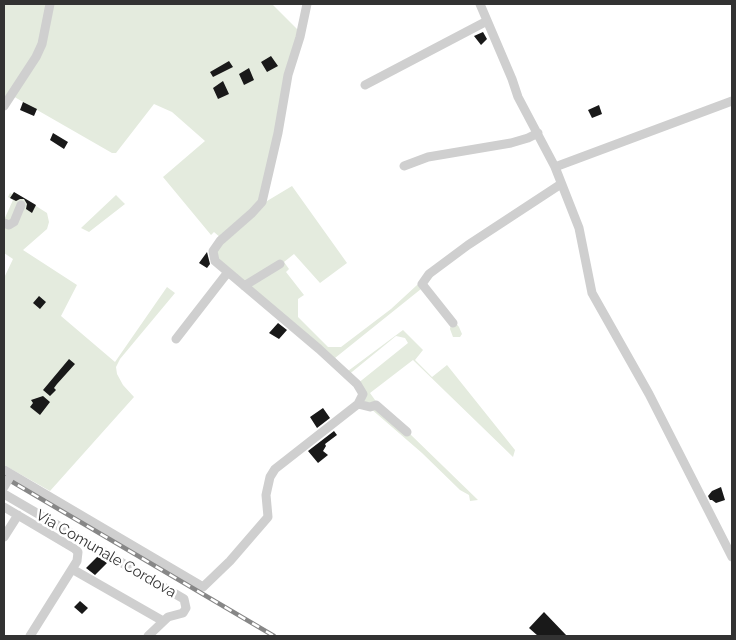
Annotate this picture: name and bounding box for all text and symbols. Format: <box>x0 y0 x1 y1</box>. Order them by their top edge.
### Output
street label: Via Comunale Cordova <box>33 506 179 602</box>

